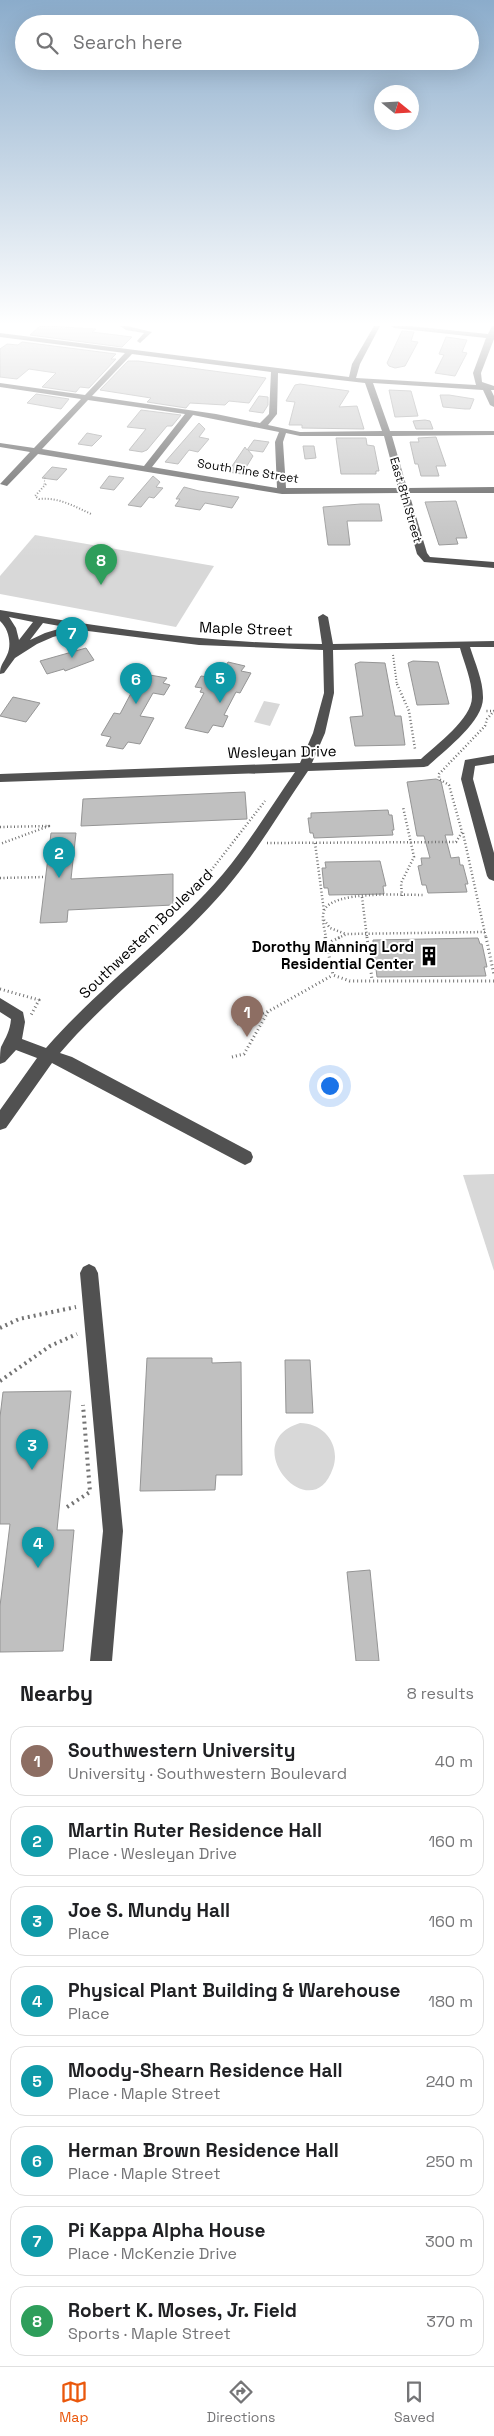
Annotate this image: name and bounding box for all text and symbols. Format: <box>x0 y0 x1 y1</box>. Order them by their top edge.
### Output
search box <box>15 15 479 70</box>
icon: search <box>33 29 61 57</box>
text: Search here <box>73 30 183 55</box>
north arrow <box>374 85 419 130</box>
street label: South Pine Street <box>196 455 300 487</box>
street label: East 8th Street <box>386 455 426 545</box>
pin: 8 <box>85 544 117 585</box>
pin: 7 <box>56 617 88 658</box>
street label: Maple Street <box>199 617 293 640</box>
pin: 5 <box>204 662 236 703</box>
pin: 6 <box>120 663 152 704</box>
street label: Wesleyan Drive <box>227 741 337 762</box>
pin: 2 <box>43 837 75 878</box>
street label: Southwestern Boulevard <box>75 865 216 1002</box>
place label: Dorothy Manning Lord Residential Center <box>252 937 414 973</box>
building icon: Dorothy Manning Lord Residential Center <box>418 945 440 967</box>
pin: 1 <box>231 996 263 1037</box>
your location <box>317 1073 343 1099</box>
pin: 3 <box>16 1429 48 1470</box>
pin: 4 <box>22 1527 54 1568</box>
text: Nearby <box>20 1680 93 1707</box>
text: 8 results <box>407 1683 474 1704</box>
text: Southwestern University <box>68 1738 295 1763</box>
text: 1 <box>33 1751 41 1772</box>
text: 40 m <box>435 1751 473 1772</box>
text: University · Southwestern Boulevard <box>68 1763 347 1784</box>
text: Martin Ruter Residence Hall <box>68 1818 322 1843</box>
text: 2 <box>32 1831 42 1852</box>
text: 160 m <box>428 1831 473 1852</box>
text: Place · Wesleyan Drive <box>68 1843 237 1864</box>
text: Joe S. Mundy Hall <box>68 1898 230 1923</box>
text: 3 <box>32 1911 42 1932</box>
text: 160 m <box>428 1911 473 1932</box>
text: Place <box>68 1923 110 1944</box>
text: Physical Plant Building & Warehouse <box>68 1978 400 2003</box>
text: 4 <box>32 1991 42 2012</box>
text: 180 m <box>428 1991 473 2012</box>
text: Place <box>68 2003 110 2024</box>
text: Moody-Shearn Residence Hall <box>68 2058 343 2083</box>
text: 5 <box>32 2071 42 2092</box>
text: 240 m <box>426 2071 473 2092</box>
text: Place · Maple Street <box>68 2083 221 2104</box>
text: Herman Brown Residence Hall <box>68 2138 339 2163</box>
text: 6 <box>32 2151 42 2172</box>
text: 250 m <box>426 2151 473 2172</box>
text: Place · Maple Street <box>68 2163 221 2184</box>
text: Pi Kappa Alpha House <box>68 2218 266 2243</box>
text: 7 <box>33 2231 41 2252</box>
text: 300 m <box>425 2231 473 2252</box>
text: Place · McKenzie Drive <box>68 2243 237 2264</box>
text: Robert K. Moses, Jr. Field <box>68 2298 297 2323</box>
text: 8 <box>32 2311 42 2332</box>
text: 370 m <box>426 2311 473 2332</box>
text: Sports · Maple Street <box>68 2323 231 2344</box>
tab: Map <box>59 2378 88 2426</box>
tab: Directions <box>207 2378 275 2426</box>
tab: Saved <box>394 2378 435 2426</box>

